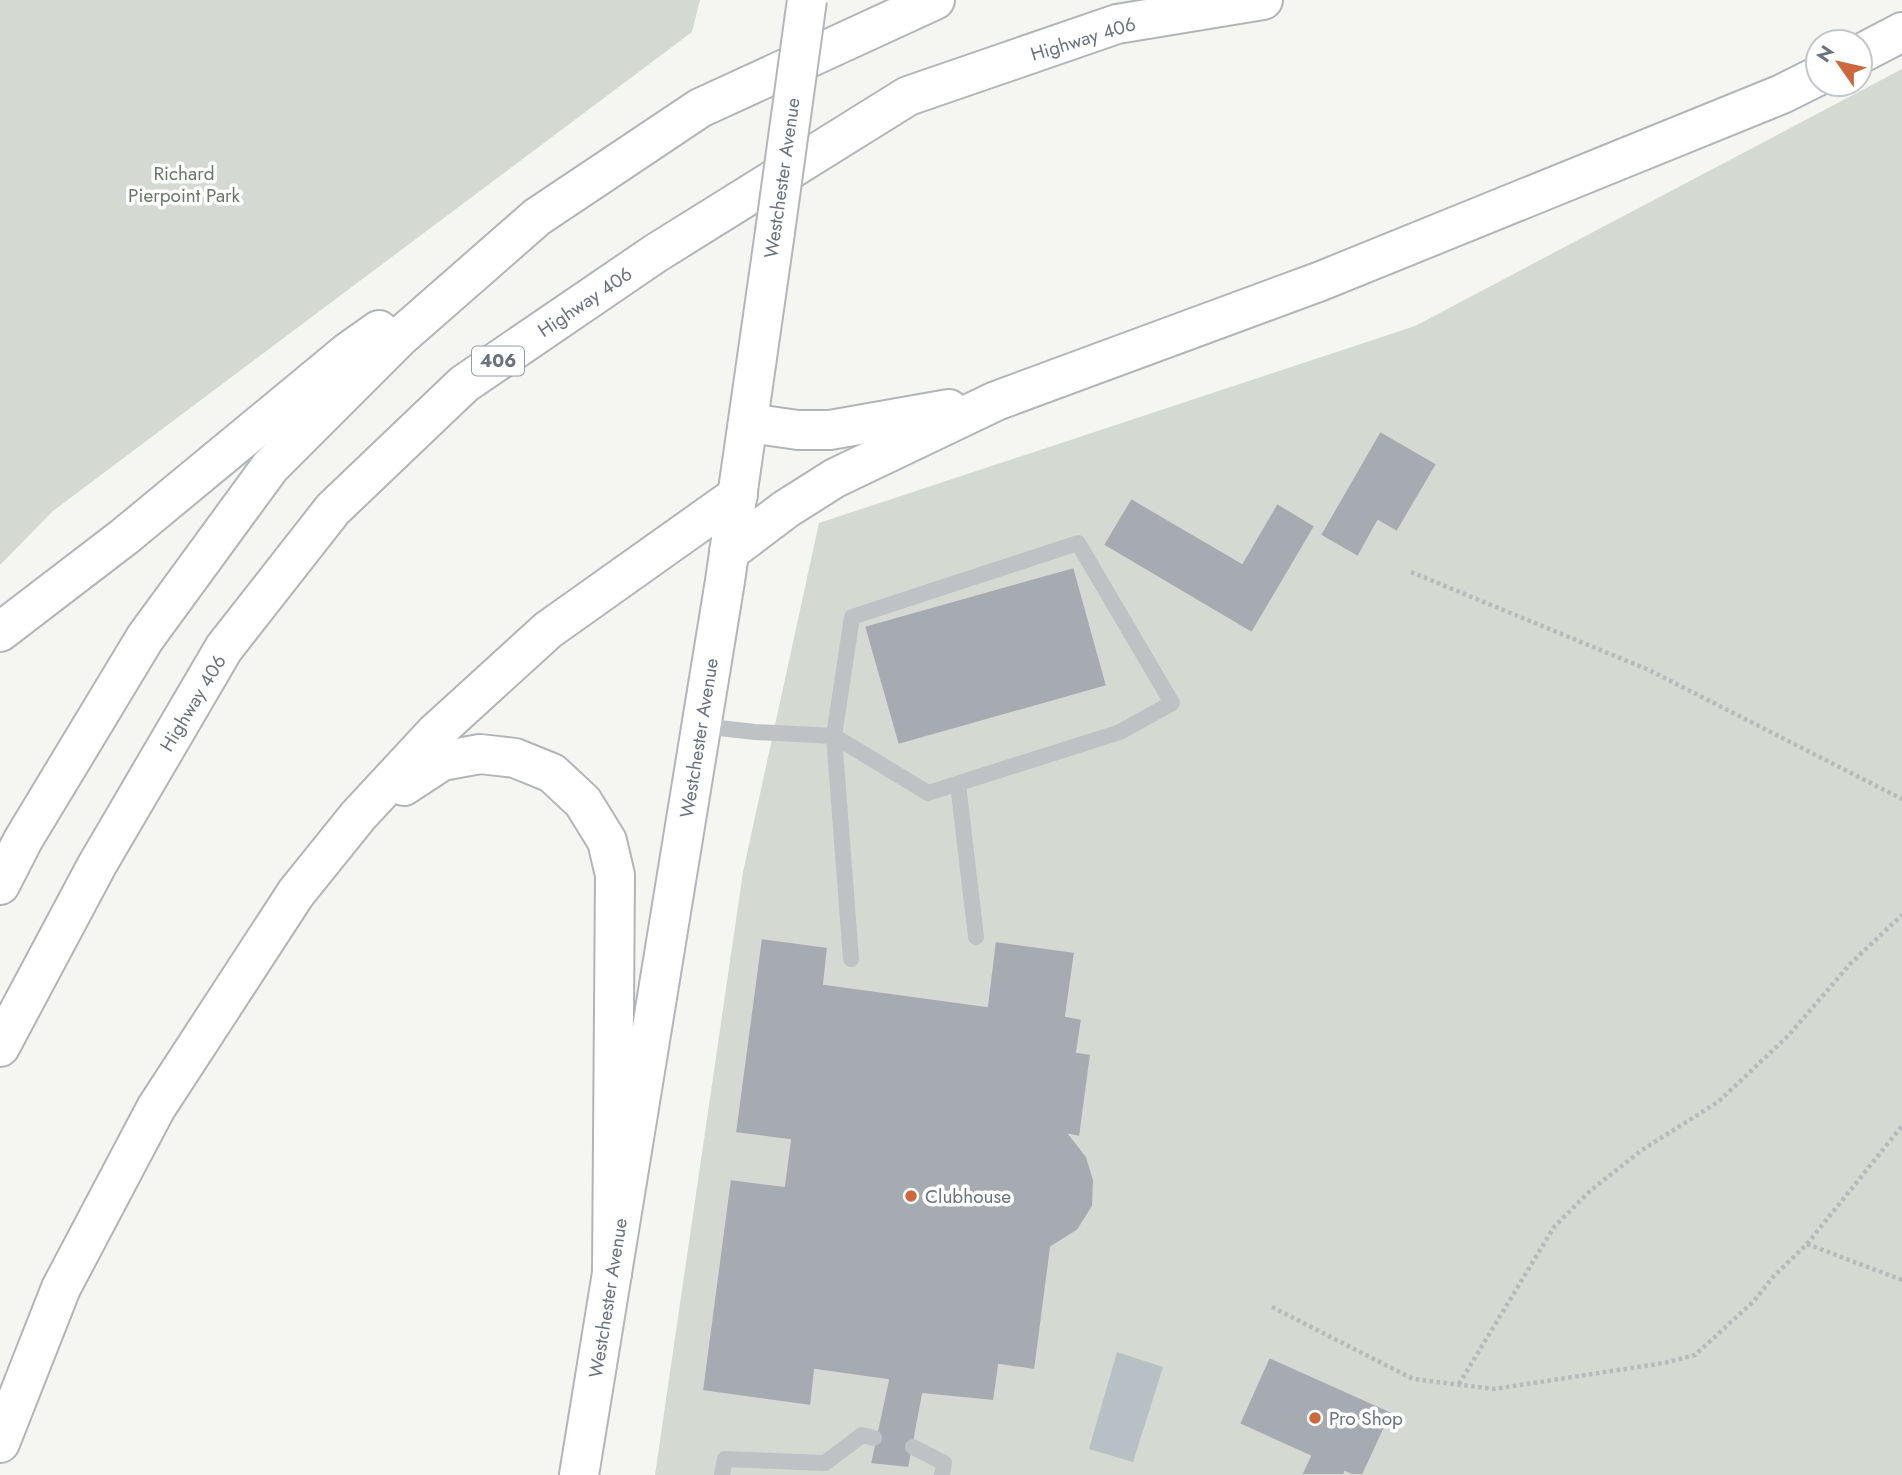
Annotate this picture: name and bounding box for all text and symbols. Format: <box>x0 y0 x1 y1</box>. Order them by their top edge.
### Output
street label: Highway 406 <box>1027 10 1139 68</box>
north arrow <box>1804 28 1874 98</box>
text: N <box>1810 40 1841 68</box>
street label: Westchester Avenue <box>757 96 807 260</box>
park label: Richard Pierpoint Park <box>128 160 241 209</box>
street label: Highway 406 <box>532 260 638 344</box>
road number: 406 <box>472 346 524 376</box>
street label: Highway 406 <box>153 649 233 757</box>
street label: Westchester Avenue <box>673 656 725 820</box>
place label: Clubhouse <box>925 1183 1011 1210</box>
marker: Clubhouse <box>903 1188 919 1204</box>
street label: Westchester Avenue <box>582 1216 634 1380</box>
place label: Pro Shop <box>1329 1405 1403 1432</box>
marker: Pro Shop <box>1307 1410 1323 1426</box>

